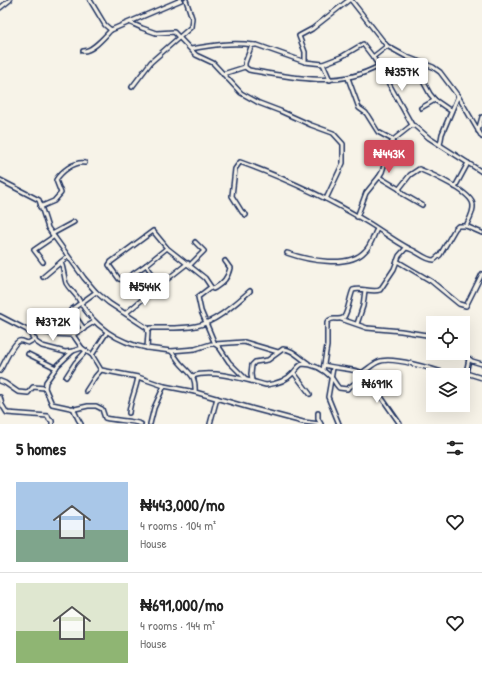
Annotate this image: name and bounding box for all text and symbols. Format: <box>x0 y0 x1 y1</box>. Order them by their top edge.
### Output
pin: ₦357K <box>374 58 430 92</box>
text: ₦357K <box>385 62 419 80</box>
pin: ₦443K <box>361 140 417 174</box>
text: ₦443K <box>373 144 405 162</box>
pin: ₦544K <box>117 273 173 307</box>
text: ₦544K <box>129 277 161 295</box>
pin: ₦372K <box>25 308 81 342</box>
text: ₦372K <box>36 312 70 330</box>
map controls <box>426 316 470 412</box>
button: locate <box>426 316 470 360</box>
button: layers <box>426 368 470 412</box>
pin: ₦691K <box>349 370 405 404</box>
text: ₦691K <box>362 374 392 392</box>
text: 5 homes <box>16 437 66 460</box>
icon: filters <box>444 437 466 459</box>
text: ₦443,000/mo <box>140 493 225 516</box>
icon: home <box>48 498 96 546</box>
icon: heart <box>444 511 466 533</box>
text: 4 rooms · 104 m² <box>140 516 216 534</box>
text: House <box>140 534 167 552</box>
text: ₦691,000/mo <box>140 593 223 616</box>
icon: home <box>48 599 96 647</box>
icon: heart <box>444 612 466 634</box>
text: 4 rooms · 144 m² <box>140 616 215 634</box>
text: House <box>140 634 167 652</box>

